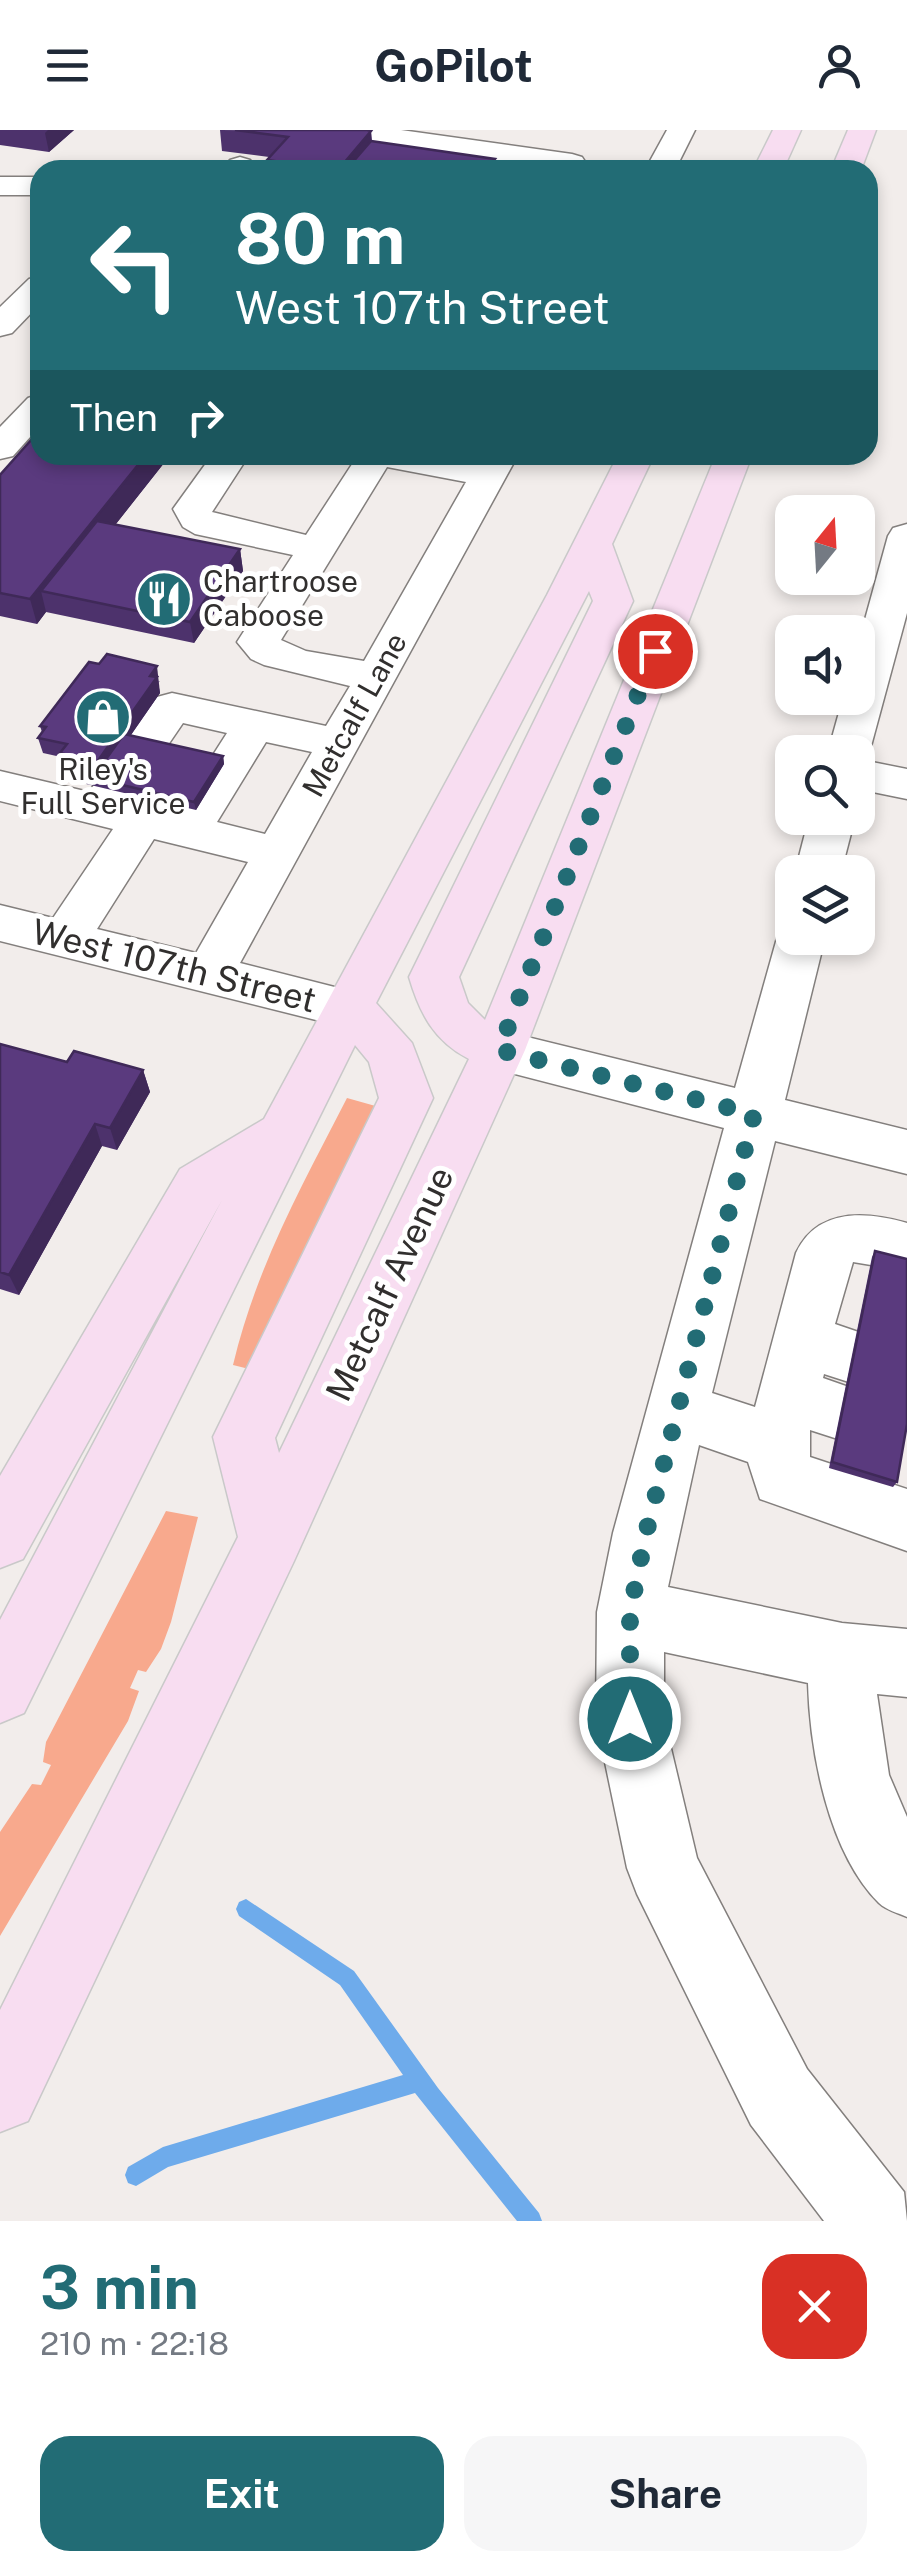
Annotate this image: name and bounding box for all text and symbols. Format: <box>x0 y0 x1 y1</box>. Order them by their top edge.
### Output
icon: menu <box>40 38 95 93</box>
icon: person <box>812 38 867 93</box>
text: GoPilot <box>374 39 533 92</box>
text: 80 m <box>235 197 405 280</box>
icon: left <box>70 200 200 330</box>
text: West 107th Street <box>235 281 610 334</box>
icon: right <box>178 390 233 445</box>
text: Then <box>70 395 158 440</box>
north arrow <box>775 495 875 595</box>
map controls <box>775 495 875 955</box>
place label: Chartroose Caboose <box>203 563 358 633</box>
restaurant icon: Chartroose Caboose <box>134 569 194 629</box>
pin <box>613 609 698 694</box>
button: sound <box>775 615 875 715</box>
icon: arrive <box>628 624 683 679</box>
street label: Metcalf Lane <box>294 626 414 803</box>
shop icon: Riley's Full Service <box>73 687 133 747</box>
button: search <box>775 735 875 835</box>
place label: Riley's Full Service <box>20 751 186 821</box>
button: layers <box>775 855 875 955</box>
street label: West 107th Street <box>28 910 321 1021</box>
street label: Metcalf Avenue <box>317 1160 462 1407</box>
position arrow <box>578 1667 682 1771</box>
text: 3 min <box>40 2252 199 2323</box>
button: close <box>762 2254 867 2359</box>
text: 210 m · 22:18 <box>40 2325 229 2362</box>
button: Exit <box>40 2436 444 2551</box>
button: Share <box>464 2436 867 2551</box>

